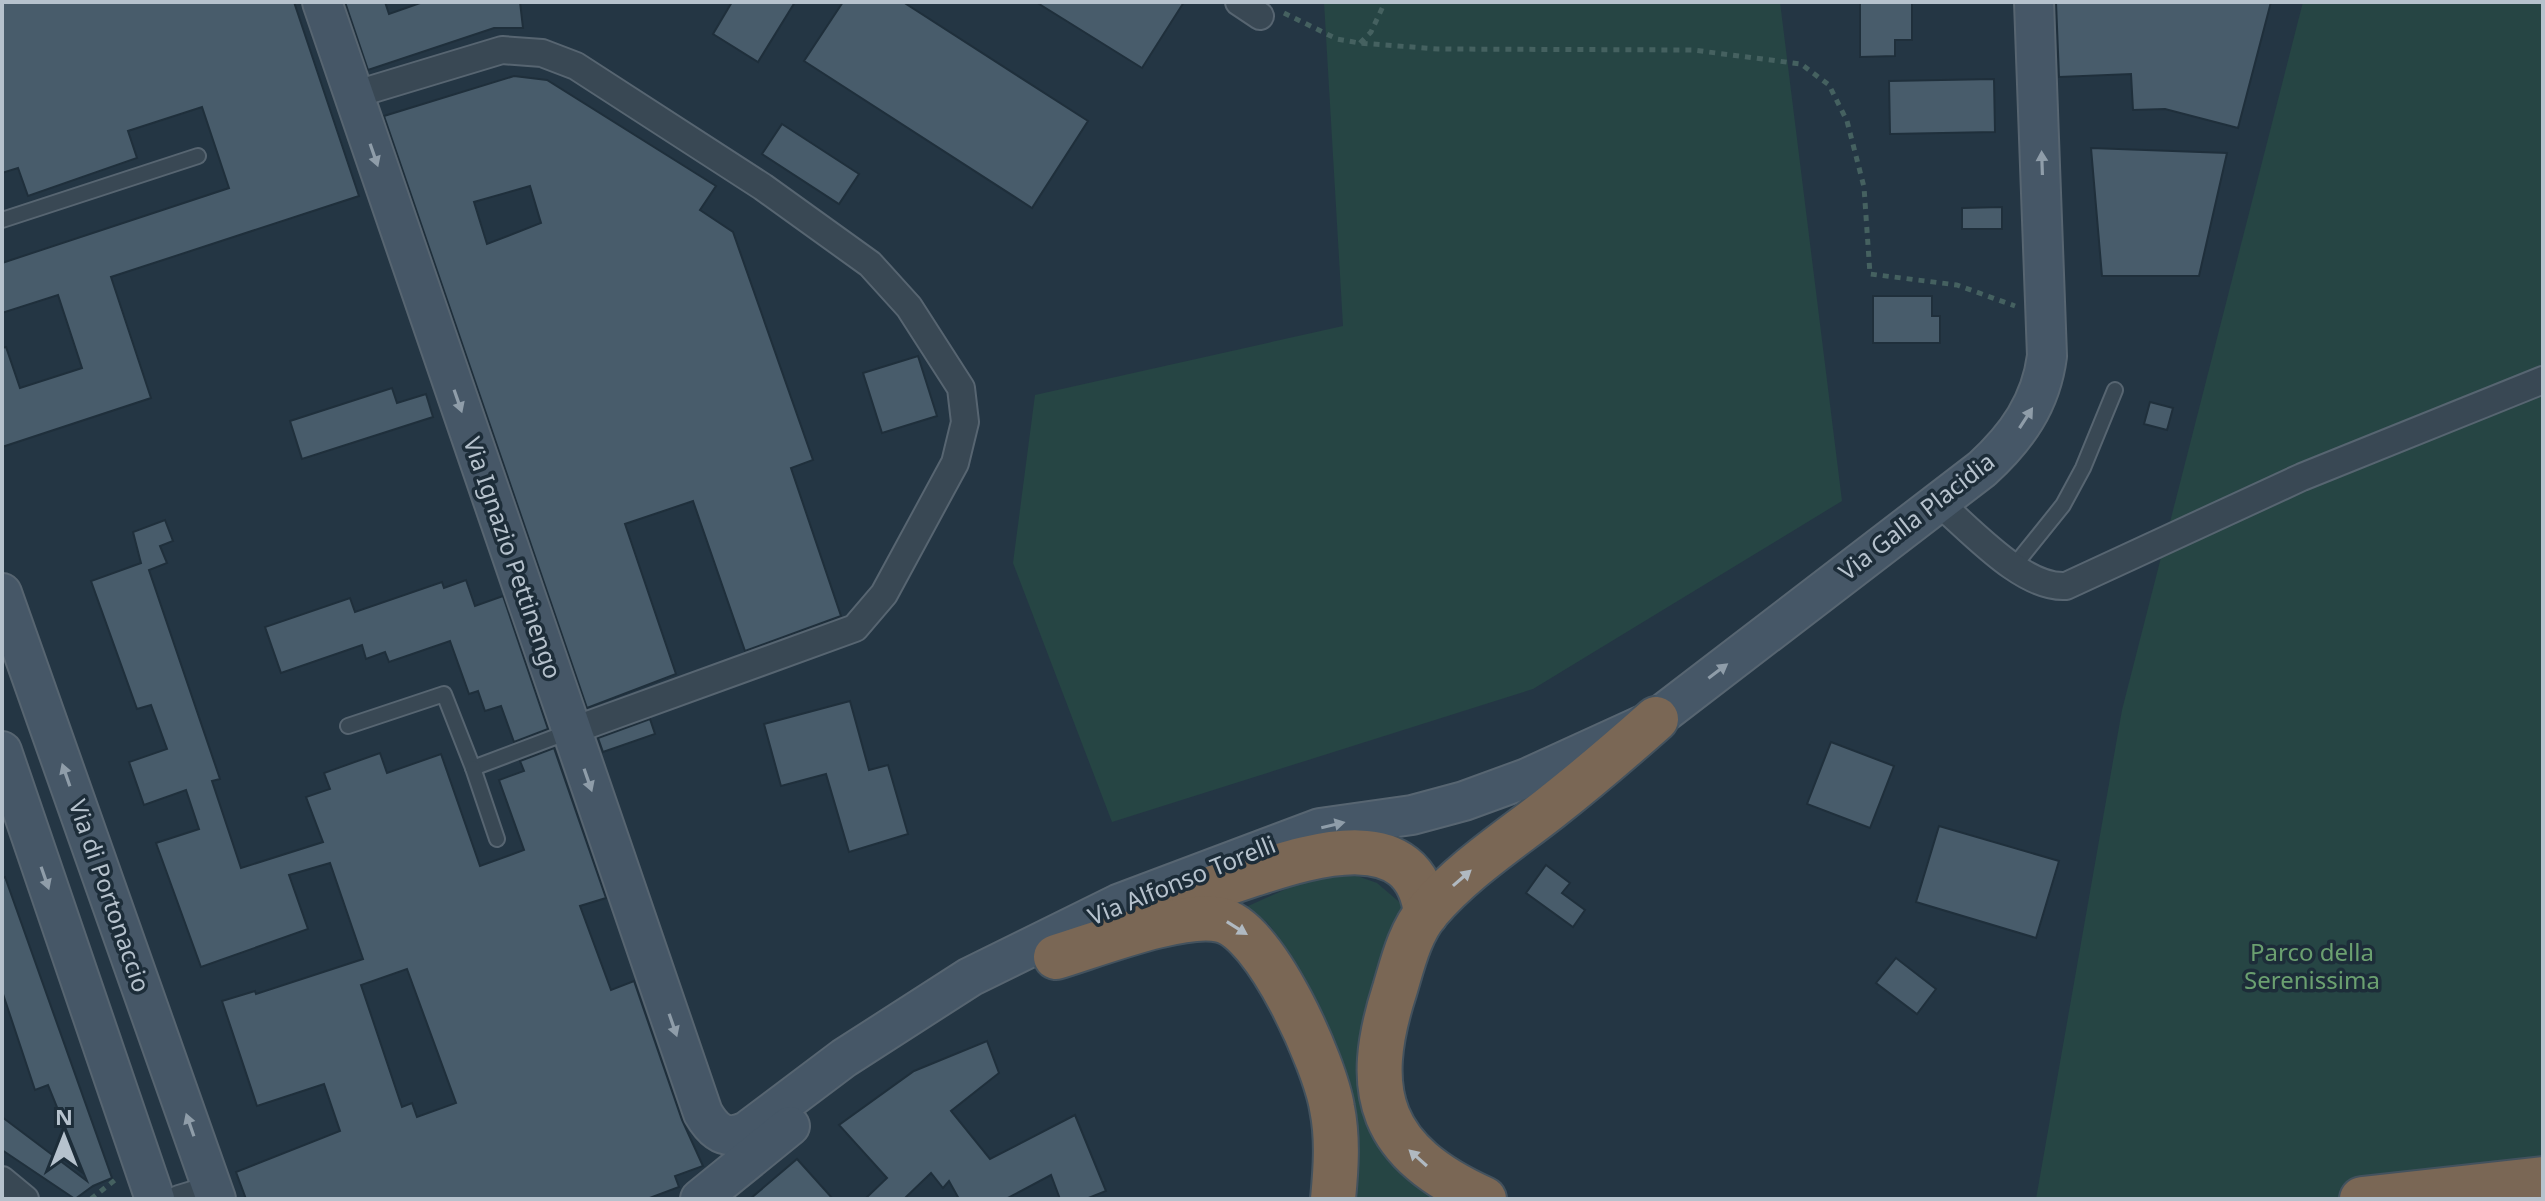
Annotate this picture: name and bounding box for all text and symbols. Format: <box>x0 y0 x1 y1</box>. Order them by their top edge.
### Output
one-way arrow <box>368 144 380 168</box>
one-way arrow <box>2036 150 2049 175</box>
one-way arrow <box>453 390 465 414</box>
one-way arrow <box>2018 408 2033 429</box>
street label: Via Ignazio Pettinengo <box>457 432 570 683</box>
street label: Via Galla Placidia <box>1831 444 2001 587</box>
one-way arrow <box>1708 664 1728 680</box>
one-way arrow <box>59 762 72 786</box>
one-way arrow <box>582 768 594 792</box>
street label: Via di Portonaccio <box>62 795 159 996</box>
one-way arrow <box>1321 818 1346 830</box>
street label: Via Alfonso Torelli <box>1083 827 1280 932</box>
one-way arrow <box>40 866 52 890</box>
one-way arrow <box>1452 870 1472 887</box>
one-way arrow <box>1227 921 1248 936</box>
park label: Parco della Serenissima <box>2244 935 2380 996</box>
one-way arrow <box>667 1014 680 1038</box>
north arrow <box>24 1097 104 1177</box>
text: N <box>55 1101 73 1131</box>
one-way arrow <box>183 1113 196 1137</box>
one-way arrow <box>1409 1150 1429 1167</box>

